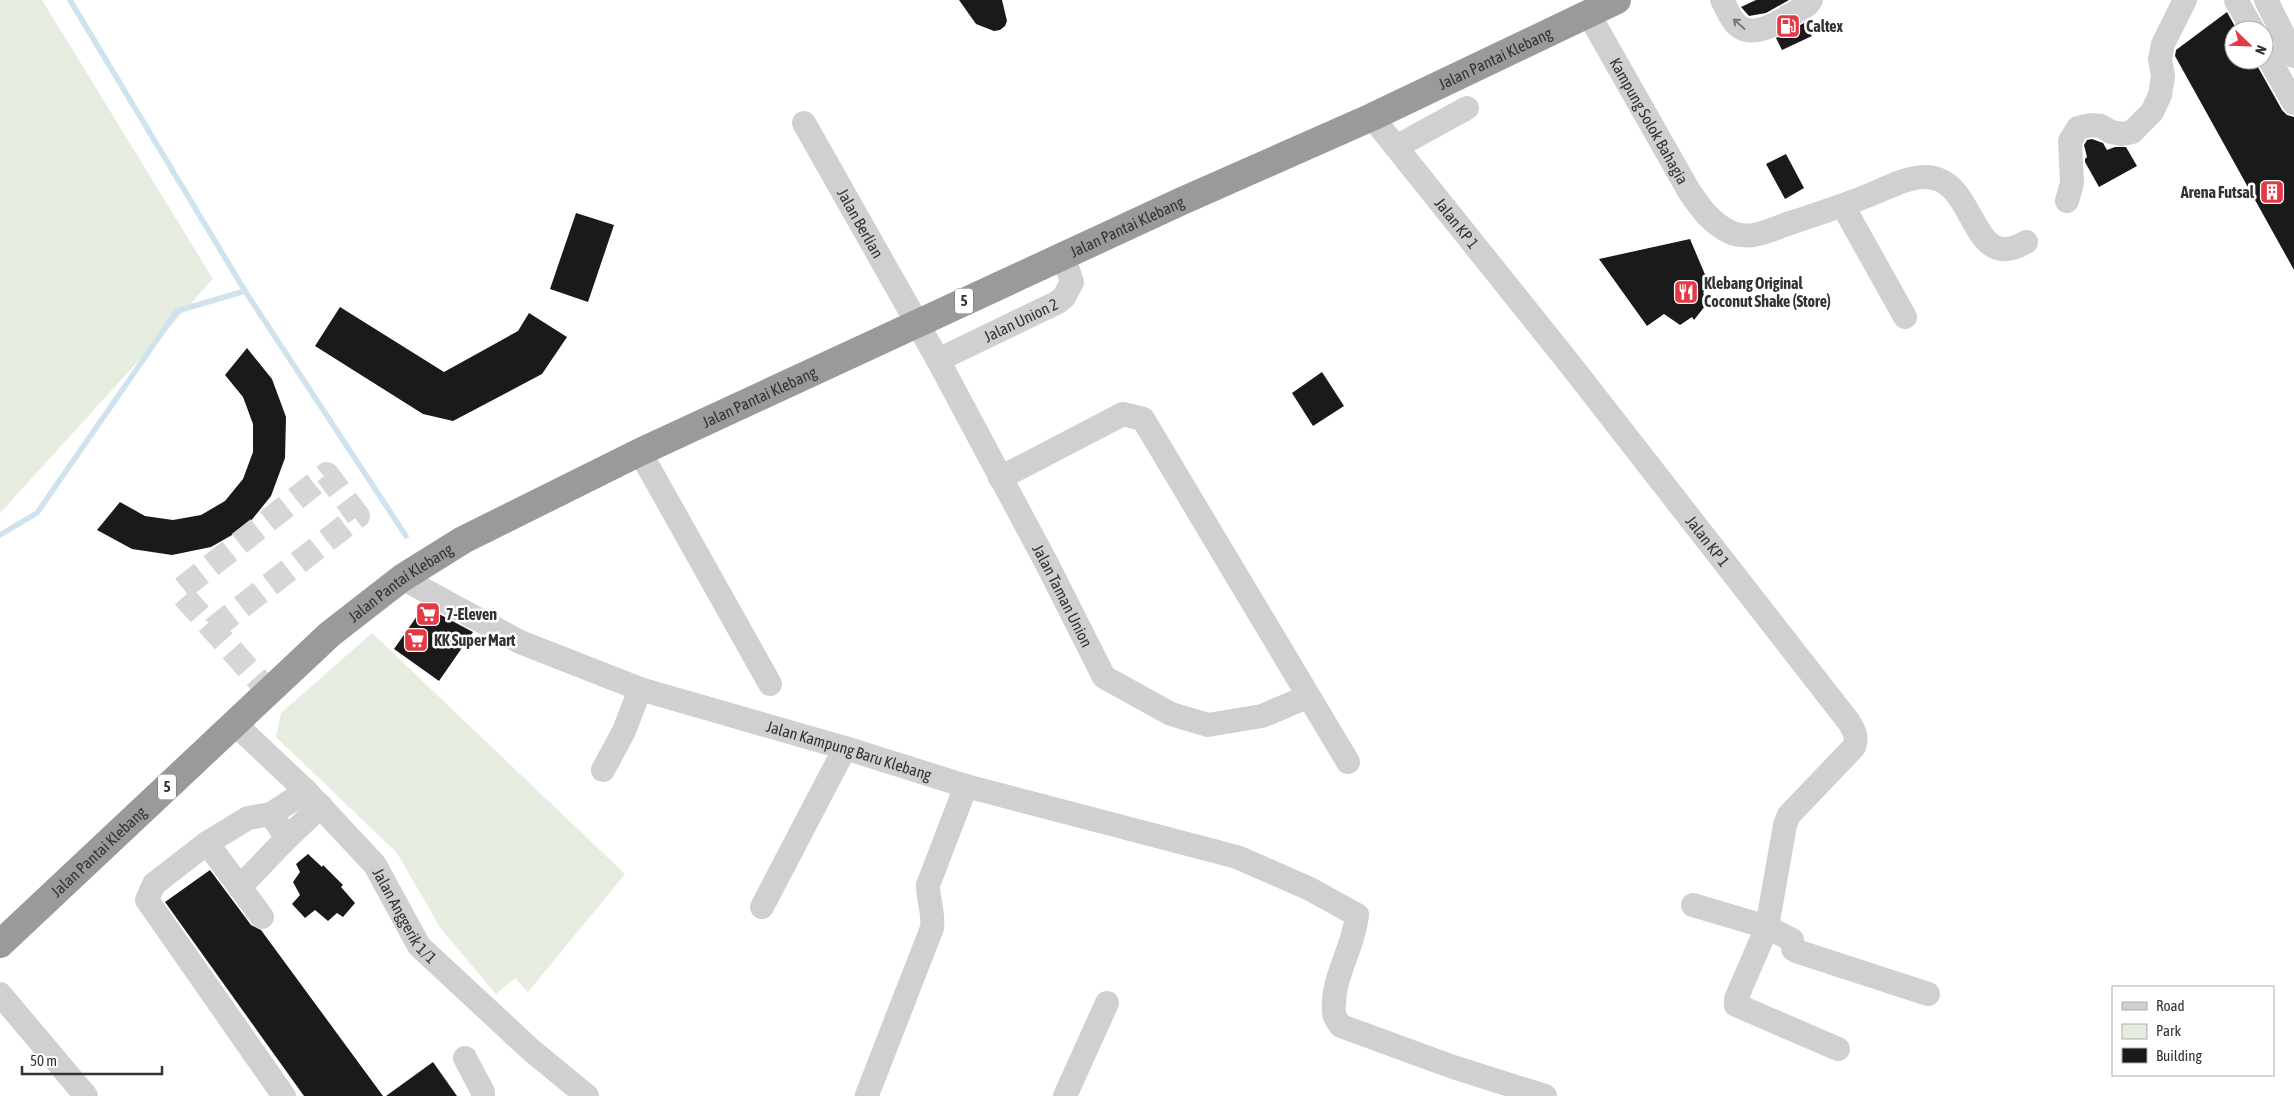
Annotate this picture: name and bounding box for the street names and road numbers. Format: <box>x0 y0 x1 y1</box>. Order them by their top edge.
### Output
street label: Jalan Pantai Klebang <box>1435 23 1555 93</box>
street label: Kampung Solok Bahagia <box>1606 55 1692 187</box>
street label: Jalan Berlian <box>834 185 887 261</box>
street label: Jalan Pantai Klebang <box>1067 192 1187 261</box>
street label: Jalan KP 1 <box>1431 194 1483 252</box>
road number: 5 <box>955 288 973 314</box>
street label: Jalan Union 2 <box>981 294 1061 346</box>
street label: Jalan Pantai Klebang <box>699 363 820 431</box>
street label: Jalan KP 1 <box>1682 512 1733 570</box>
street label: Jalan Pantai Klebang <box>344 540 457 626</box>
street label: Jalan Taman Union <box>1029 541 1096 650</box>
street label: Jalan Kampung Baru Klebang <box>764 717 934 785</box>
road number: 5 <box>158 774 176 800</box>
street label: Jalan Pantai Klebang <box>47 803 150 901</box>
street label: Jalan Anggerik 1/1 <box>369 865 440 967</box>

